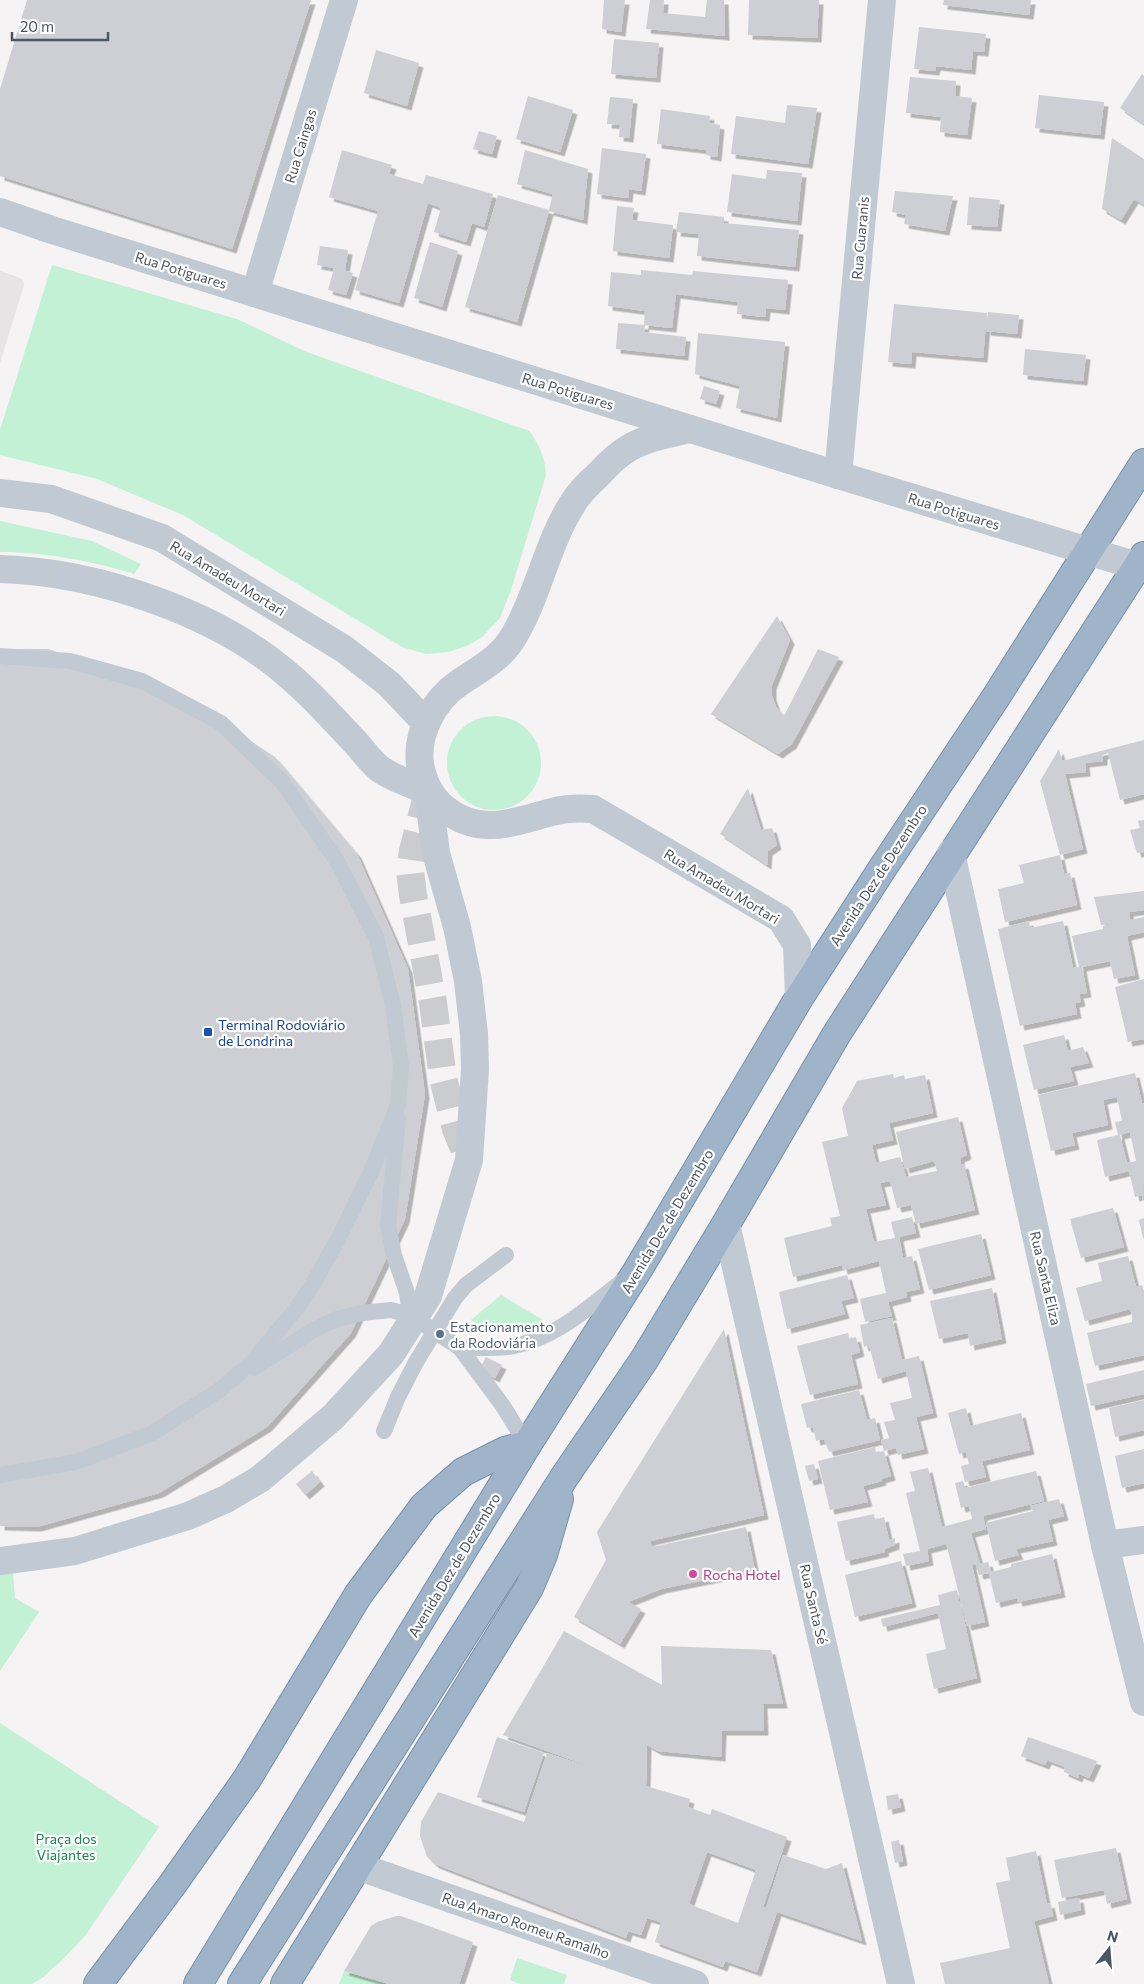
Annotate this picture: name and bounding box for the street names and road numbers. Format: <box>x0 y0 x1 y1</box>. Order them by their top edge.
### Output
street label: Rua Caingas <box>281 107 319 185</box>
street label: Rua Guaranis <box>848 196 872 280</box>
street label: Rua Potiguares <box>133 248 229 292</box>
street label: Rua Potiguares <box>520 369 616 413</box>
street label: Rua Potiguares <box>906 489 1002 533</box>
street label: Rua Amadeu Mortari <box>167 537 289 619</box>
street label: Avenida Dez de Dezembro <box>826 801 930 949</box>
street label: Rua Amadeu Mortari <box>661 845 783 927</box>
street label: Avenida Dez de Dezembro <box>617 1146 717 1296</box>
street label: Rua Santa Eliza <box>1027 1229 1065 1327</box>
street label: Avenida Dez de Dezembro <box>404 1490 504 1640</box>
street label: Rua Santa Sé <box>796 1562 832 1646</box>
street label: Rua Amaro Romeu Ramalho <box>440 1888 612 1962</box>

